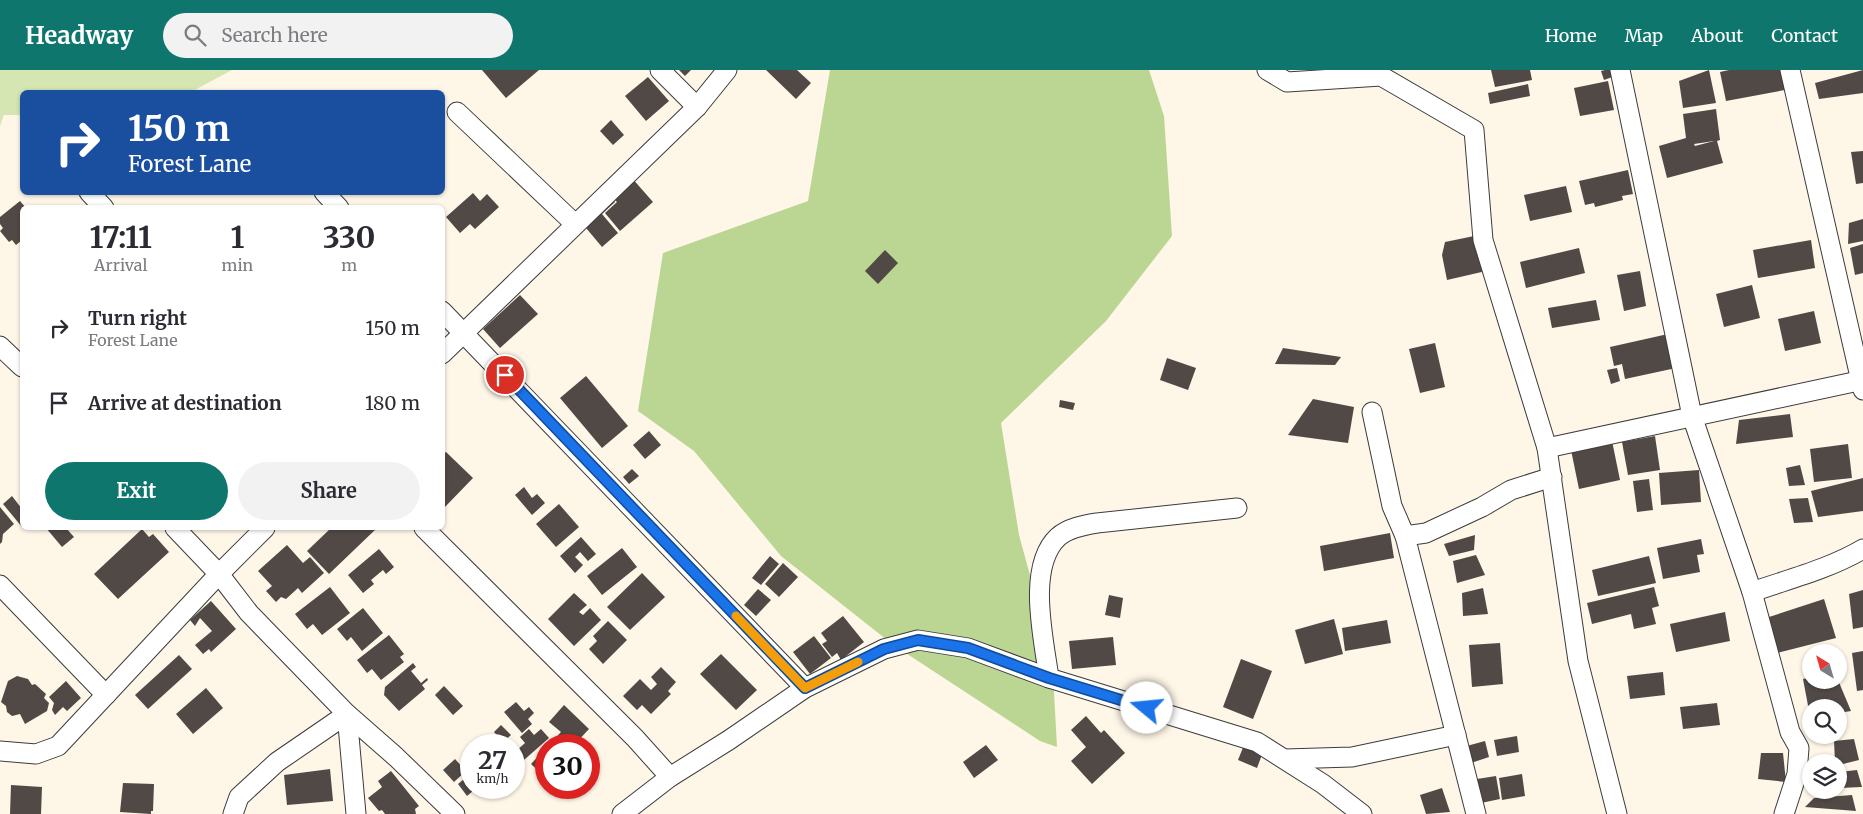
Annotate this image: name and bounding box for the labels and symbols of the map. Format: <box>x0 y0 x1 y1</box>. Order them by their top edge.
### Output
pin <box>484 354 526 396</box>
north arrow <box>1802 644 1848 689</box>
position arrow <box>1120 681 1172 733</box>
speed limit sign: 30 <box>535 734 600 799</box>

